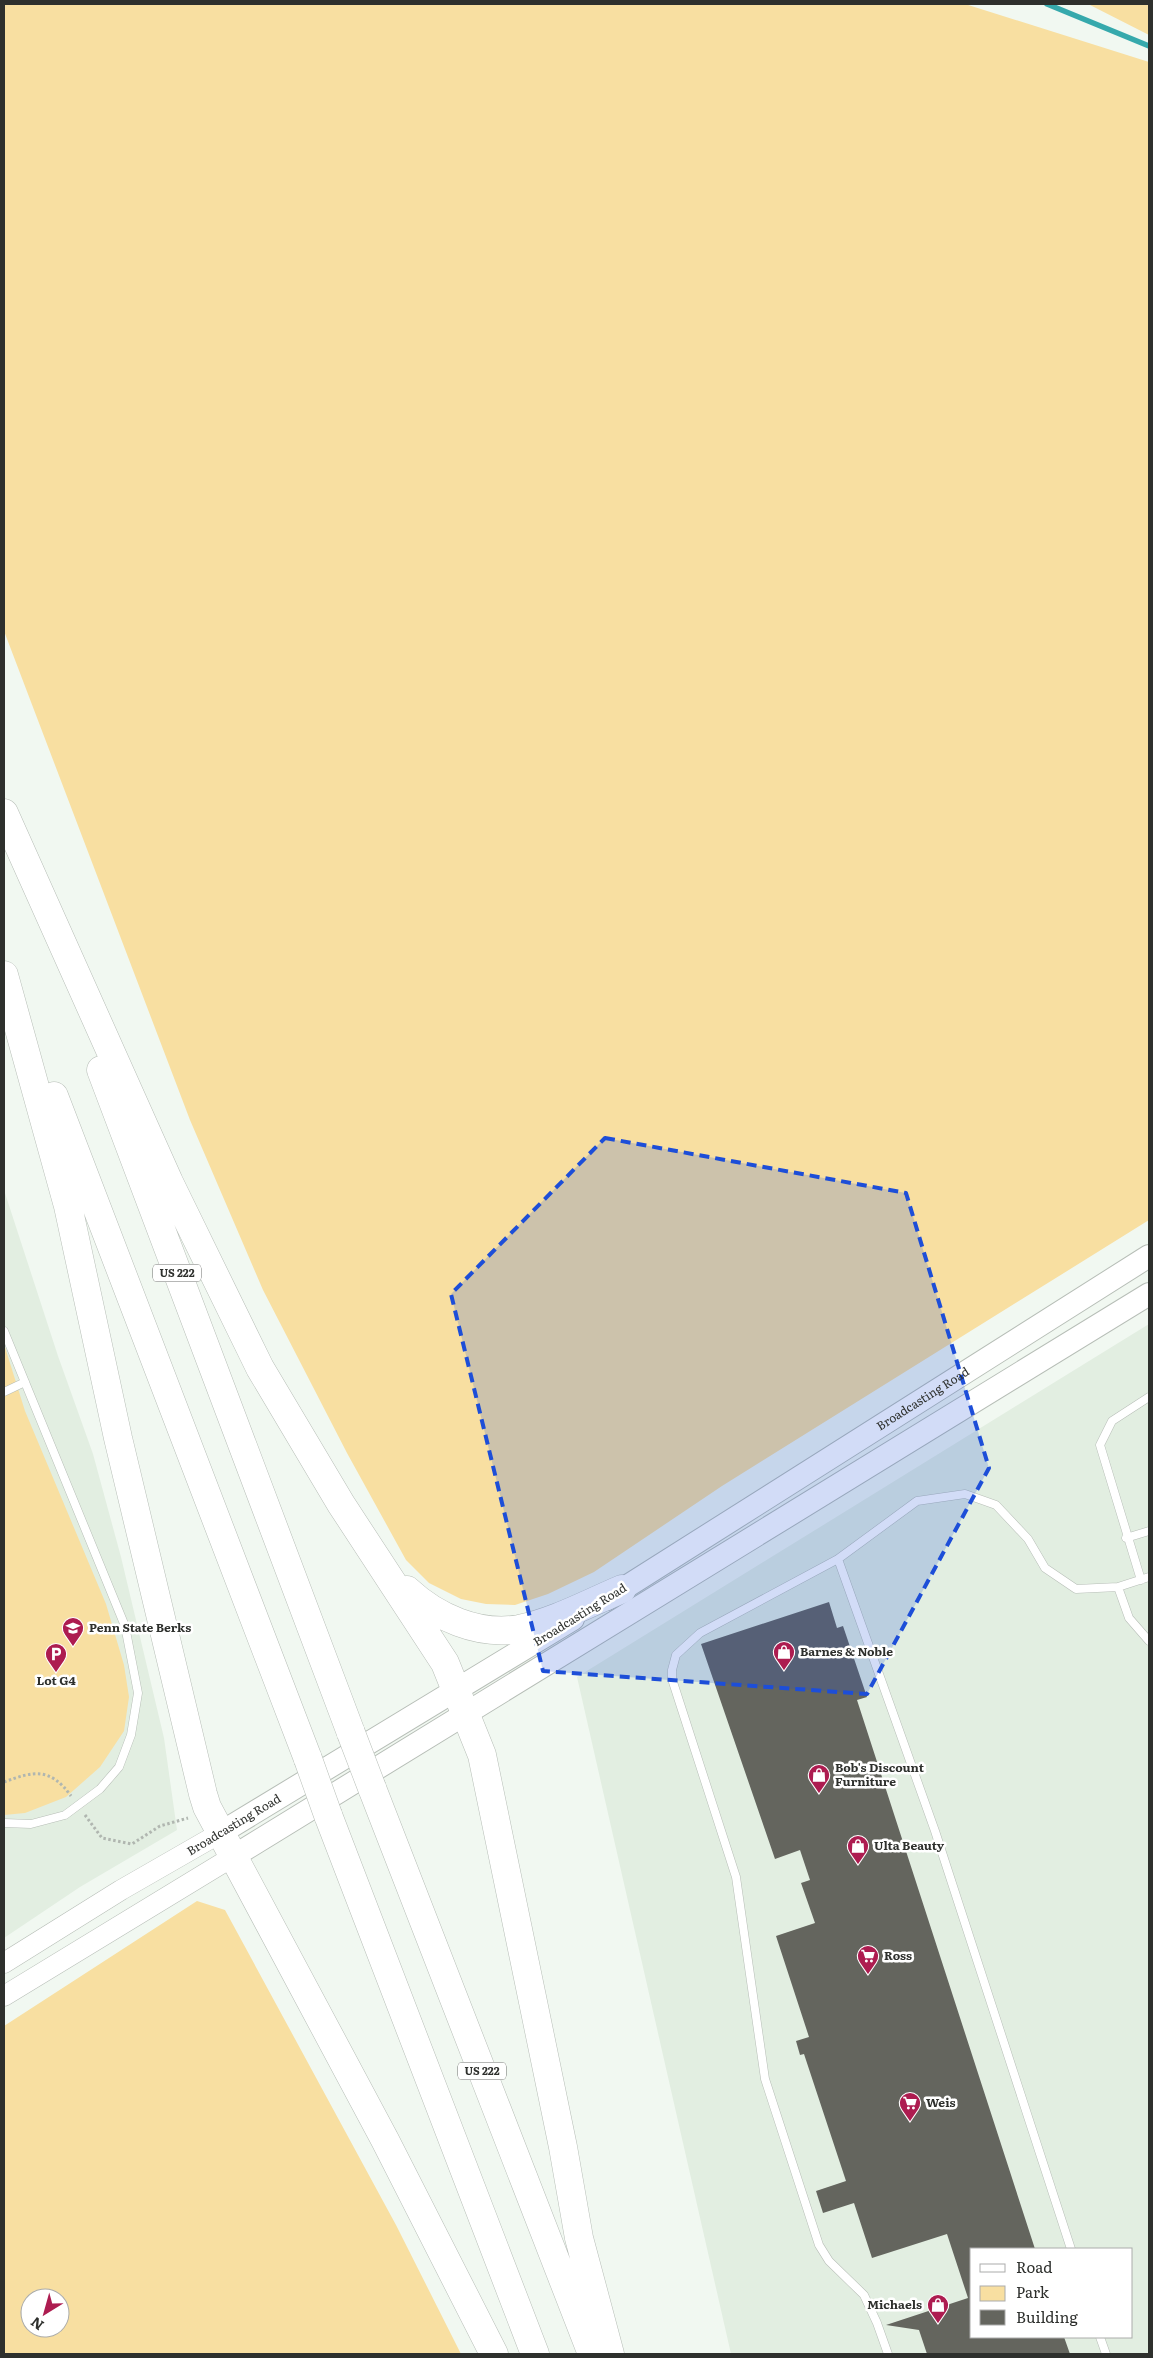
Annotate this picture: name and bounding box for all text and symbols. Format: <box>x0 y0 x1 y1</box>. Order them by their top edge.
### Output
road number: US 222 <box>153 1264 201 1282</box>
street label: Broadcasting Road <box>873 1362 973 1434</box>
street label: Broadcasting Road <box>529 1578 630 1650</box>
school or university icon: Penn State Berks <box>61 1616 85 1647</box>
place label: Penn State Berks <box>89 1618 191 1636</box>
shop icon: Barnes & Noble <box>772 1640 796 1671</box>
parking icon: Lot G4 <box>44 1642 68 1673</box>
place label: Barnes & Noble <box>800 1642 893 1660</box>
place label: Lot G4 <box>36 1671 76 1689</box>
place label: Bob's Discount Furniture <box>835 1758 925 1790</box>
shop icon: Bob's Discount Furniture <box>807 1763 831 1794</box>
street label: Broadcasting Road <box>183 1789 284 1859</box>
shop icon: Ulta Beauty <box>846 1834 870 1865</box>
place label: Ulta Beauty <box>874 1836 945 1854</box>
supermarket icon: Ross <box>856 1944 880 1975</box>
place label: Ross <box>884 1946 912 1964</box>
road number: US 222 <box>458 2062 506 2080</box>
supermarket icon: Weis <box>898 2091 922 2122</box>
place label: Weis <box>926 2093 956 2111</box>
legend <box>970 2248 1133 2338</box>
text: Road <box>1016 2255 1052 2278</box>
text: Park <box>1016 2280 1050 2303</box>
north arrow <box>20 2288 70 2338</box>
shop icon: Michaels <box>926 2293 950 2324</box>
place label: Michaels <box>867 2295 922 2313</box>
text: Building <box>1016 2305 1078 2328</box>
text: N <box>26 2313 47 2336</box>

